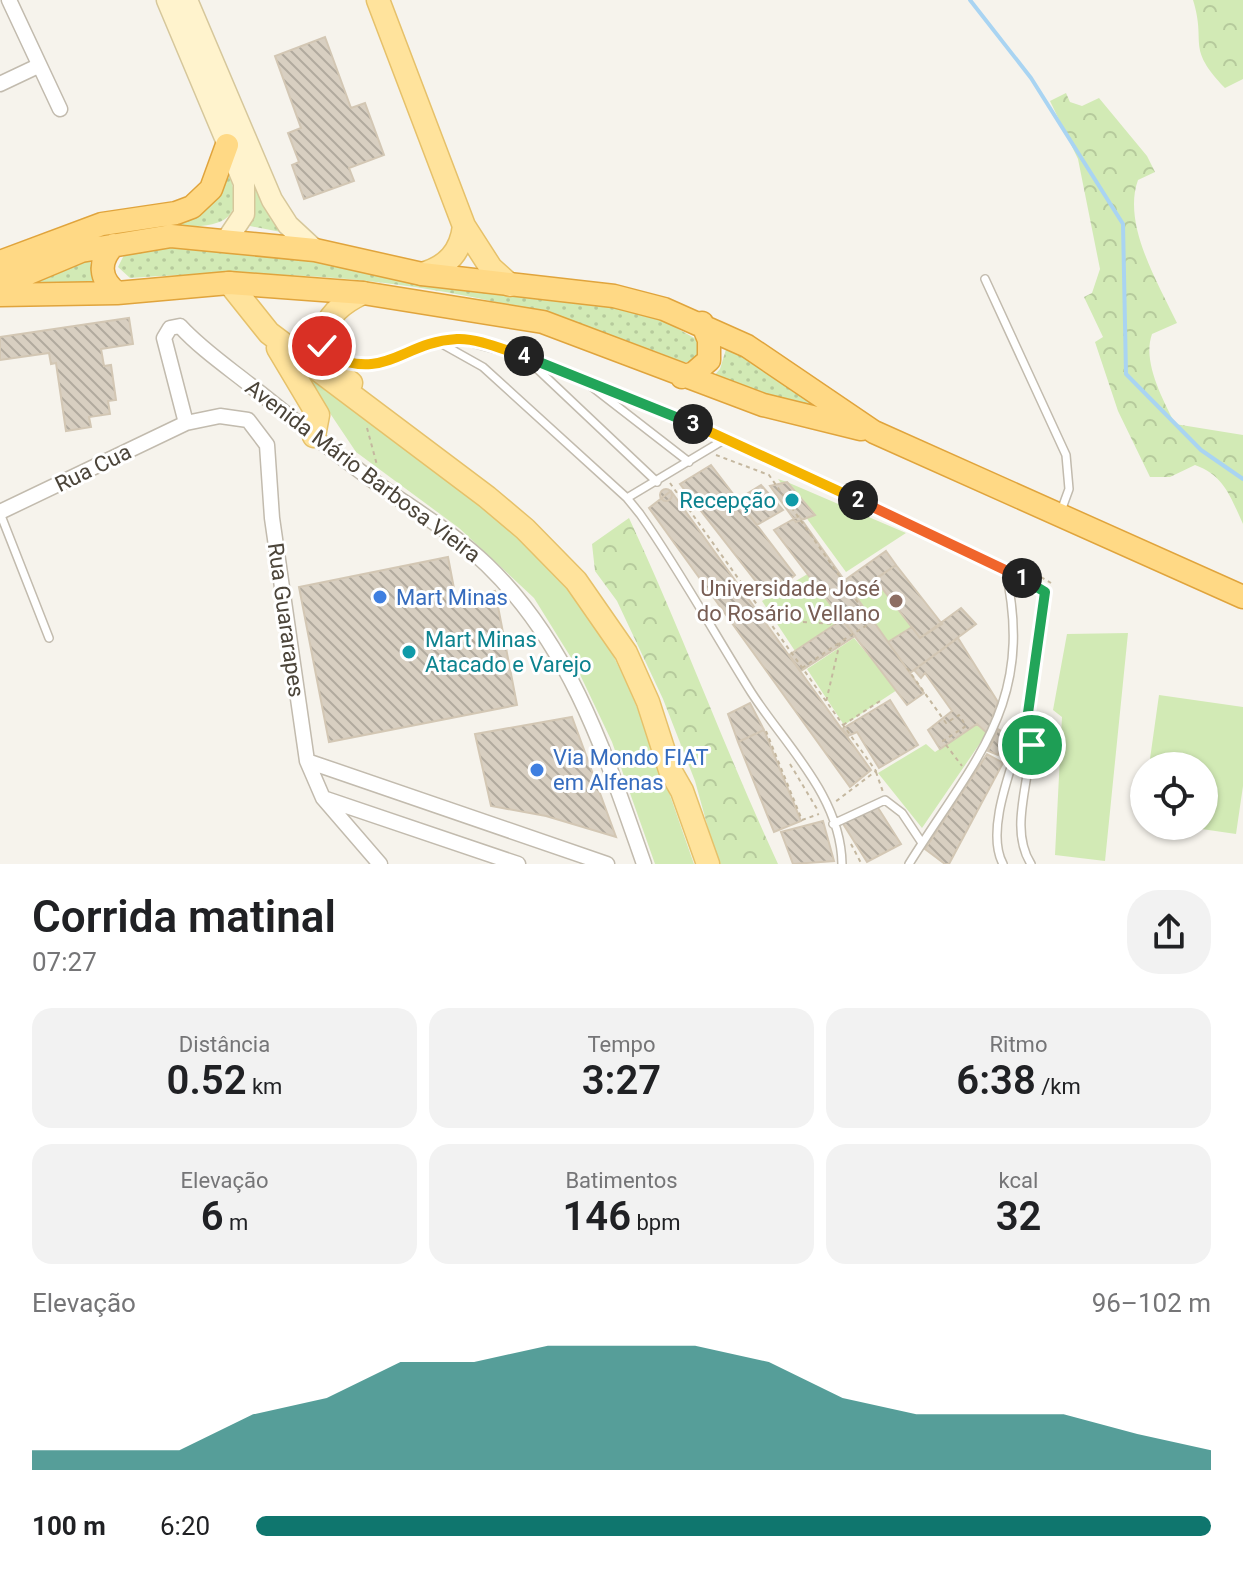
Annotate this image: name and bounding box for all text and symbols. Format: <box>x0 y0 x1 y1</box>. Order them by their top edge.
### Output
pin <box>288 312 356 380</box>
icon: check <box>300 324 344 368</box>
pin: 4 <box>504 336 544 376</box>
text: 4 <box>518 343 530 368</box>
street label: Avenida Mário Barbosa Vieira <box>241 375 485 567</box>
pin: 3 <box>673 404 713 444</box>
text: 3 <box>687 411 699 436</box>
street label: Rua Cua <box>51 439 135 497</box>
pin: 2 <box>838 480 878 520</box>
text: 2 <box>852 487 864 512</box>
place label: Recepção <box>679 488 776 513</box>
marker: Recepção <box>783 491 801 509</box>
street label: Rua Guararapes <box>263 541 309 699</box>
pin: 1 <box>1002 558 1042 598</box>
text: 1 <box>1016 565 1028 590</box>
place label: Universidade José do Rosário Vellano <box>697 576 880 626</box>
place label: Mart Minas <box>396 585 508 610</box>
marker: Mart Minas <box>371 588 389 606</box>
marker: Universidade José do Rosário Vellano <box>887 592 905 610</box>
place label: Mart Minas Atacado e Varejo <box>425 627 592 677</box>
marker: Mart Minas Atacado e Varejo <box>400 643 418 661</box>
pin <box>998 711 1066 779</box>
icon: arrive <box>1010 723 1054 767</box>
place label: Via Mondo FIAT em Alfenas <box>553 745 709 795</box>
map controls <box>1130 752 1218 840</box>
button: locate <box>1130 752 1218 840</box>
marker: Via Mondo FIAT em Alfenas <box>528 761 546 779</box>
button: share <box>1127 890 1211 974</box>
text: Corrida matinal <box>32 891 336 943</box>
text: 07:27 <box>32 947 97 977</box>
text: Distância <box>179 1032 270 1057</box>
text: Tempo <box>588 1032 655 1057</box>
text: Ritmo <box>990 1032 1047 1057</box>
text: 0.52 <box>167 1057 247 1104</box>
text: 3:27 <box>582 1057 661 1104</box>
text: 6:38 <box>956 1057 1036 1104</box>
text: km <box>247 1074 282 1099</box>
text: /km <box>1036 1074 1081 1099</box>
text: Elevação <box>181 1168 268 1193</box>
text: Batimentos <box>565 1168 678 1193</box>
text: kcal <box>999 1168 1038 1193</box>
text: 6 <box>201 1193 224 1240</box>
text: 146 <box>562 1193 631 1240</box>
text: 32 <box>996 1193 1041 1240</box>
text: m <box>224 1210 248 1235</box>
text: bpm <box>631 1210 681 1235</box>
text: Elevação <box>32 1288 136 1318</box>
text: 96–102 m <box>1092 1288 1211 1318</box>
text: 100 m <box>32 1511 106 1541</box>
text: 6:20 <box>160 1511 210 1541</box>

